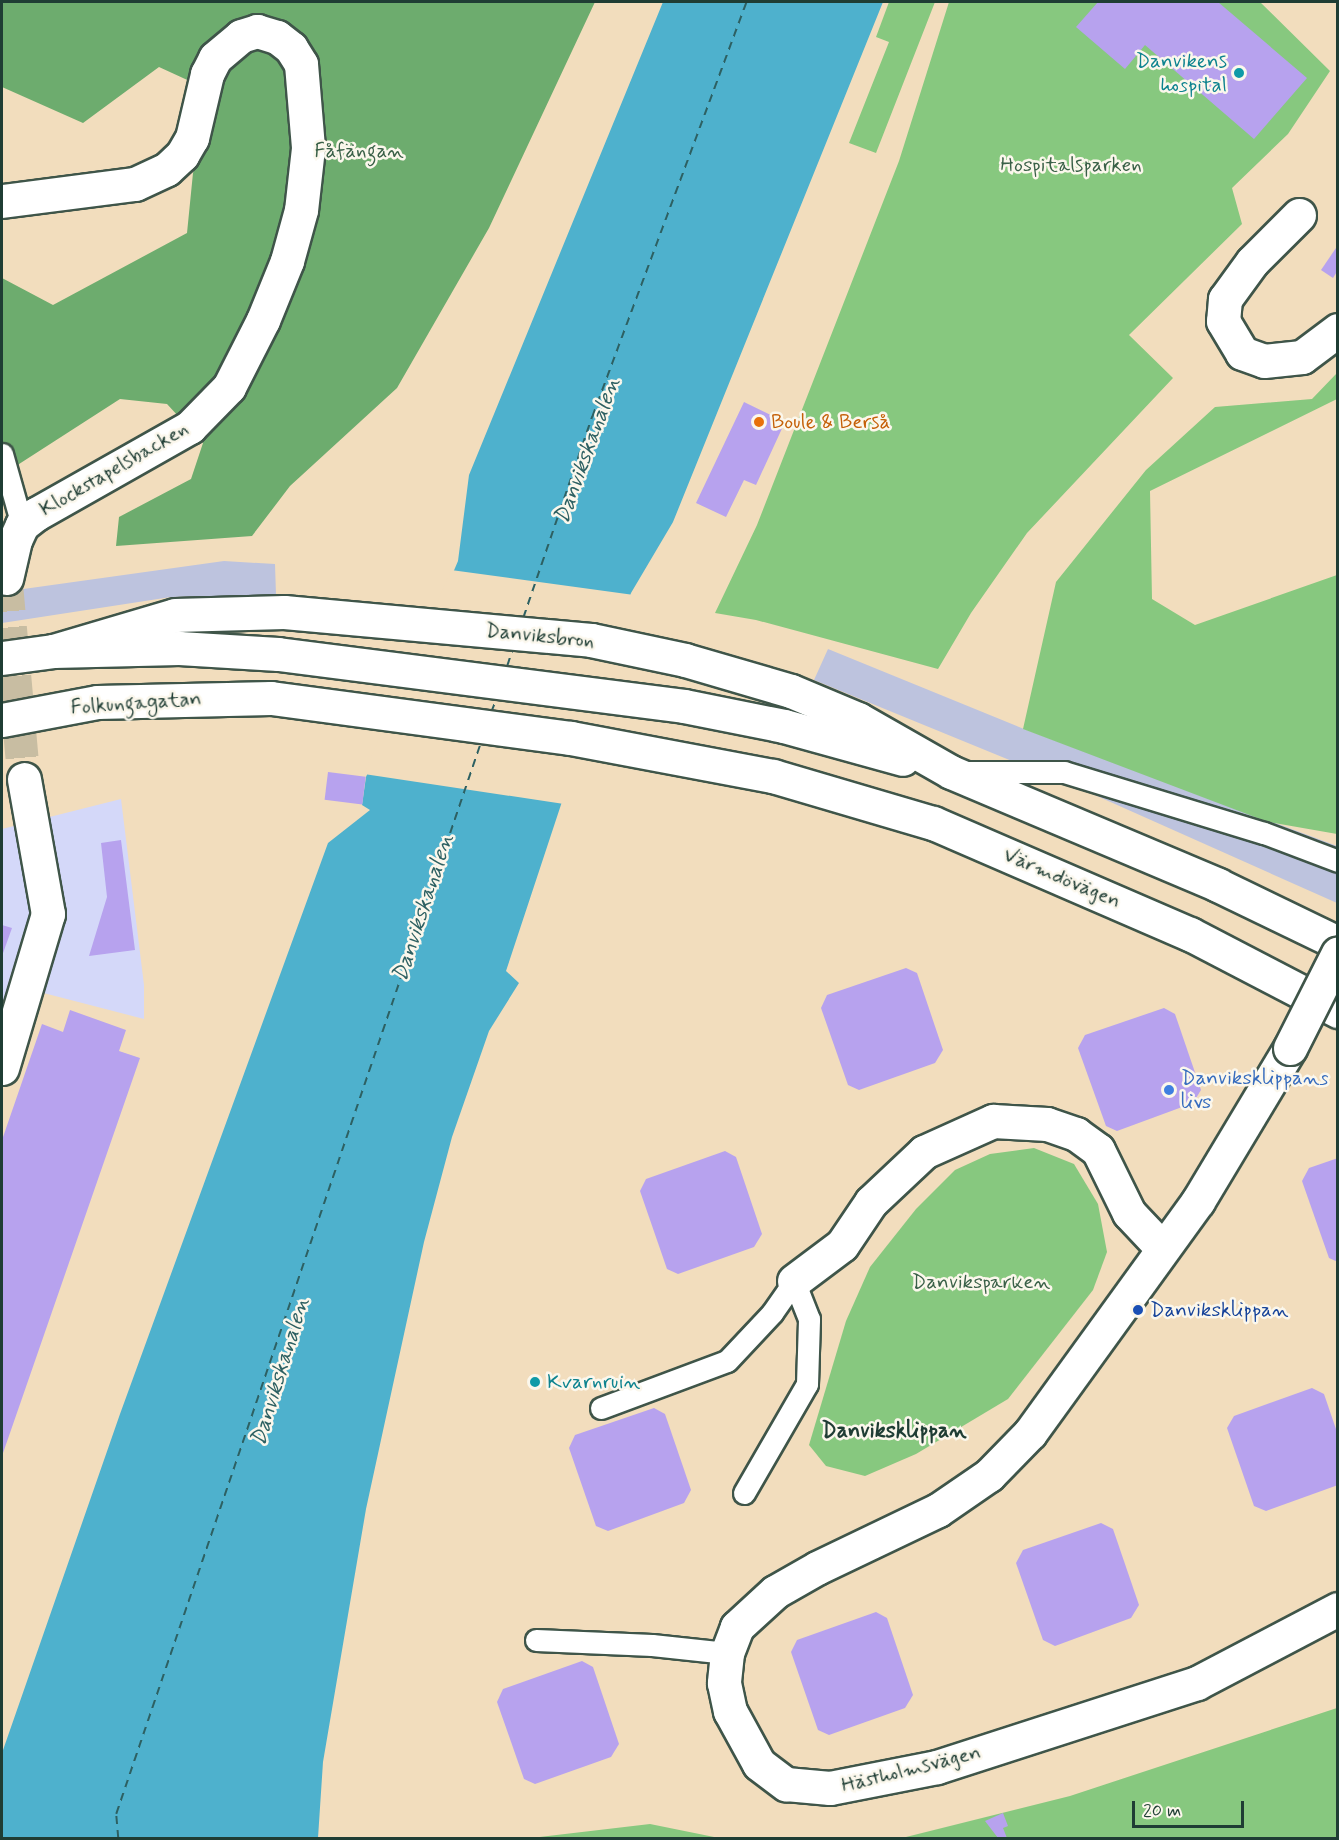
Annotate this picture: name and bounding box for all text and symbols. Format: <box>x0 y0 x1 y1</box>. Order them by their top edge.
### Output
place label: Danvikens hospital <box>1136 48 1227 98</box>
marker: Danvikens hospital <box>1232 66 1246 80</box>
park label: Fåfängan <box>314 138 404 164</box>
park label: Hospitalsparken <box>1000 152 1142 178</box>
water label: Danvikskanalen <box>549 374 627 528</box>
place label: Boule & Berså <box>771 409 890 435</box>
marker: Boule & Berså <box>752 415 766 429</box>
street label: Klockstapelsbacken <box>35 416 193 522</box>
street label: Danviksbron <box>484 618 596 654</box>
street label: Folkungagatan <box>70 686 202 720</box>
water label: Danvikskanalen <box>388 831 460 985</box>
street label: Värmdövägen <box>1000 842 1124 914</box>
place label: Danviksklippans livs <box>1181 1065 1329 1115</box>
marker: Danviksklippans livs <box>1162 1083 1176 1097</box>
park label: Danviksparken <box>912 1269 1050 1295</box>
water label: Danvikskanalen <box>246 1295 316 1449</box>
place label: Danviksklippan <box>1150 1297 1288 1323</box>
marker: Danviksklippan <box>1131 1303 1145 1317</box>
place label: Kvarnruin <box>547 1369 640 1395</box>
marker: Kvarnruin <box>528 1375 542 1389</box>
district label: Danviksklippan <box>822 1419 966 1445</box>
street label: Hästholmsvägen <box>839 1740 983 1798</box>
scale bar <box>1135 1789 1248 1827</box>
text: 20 m <box>1143 1799 1181 1823</box>

